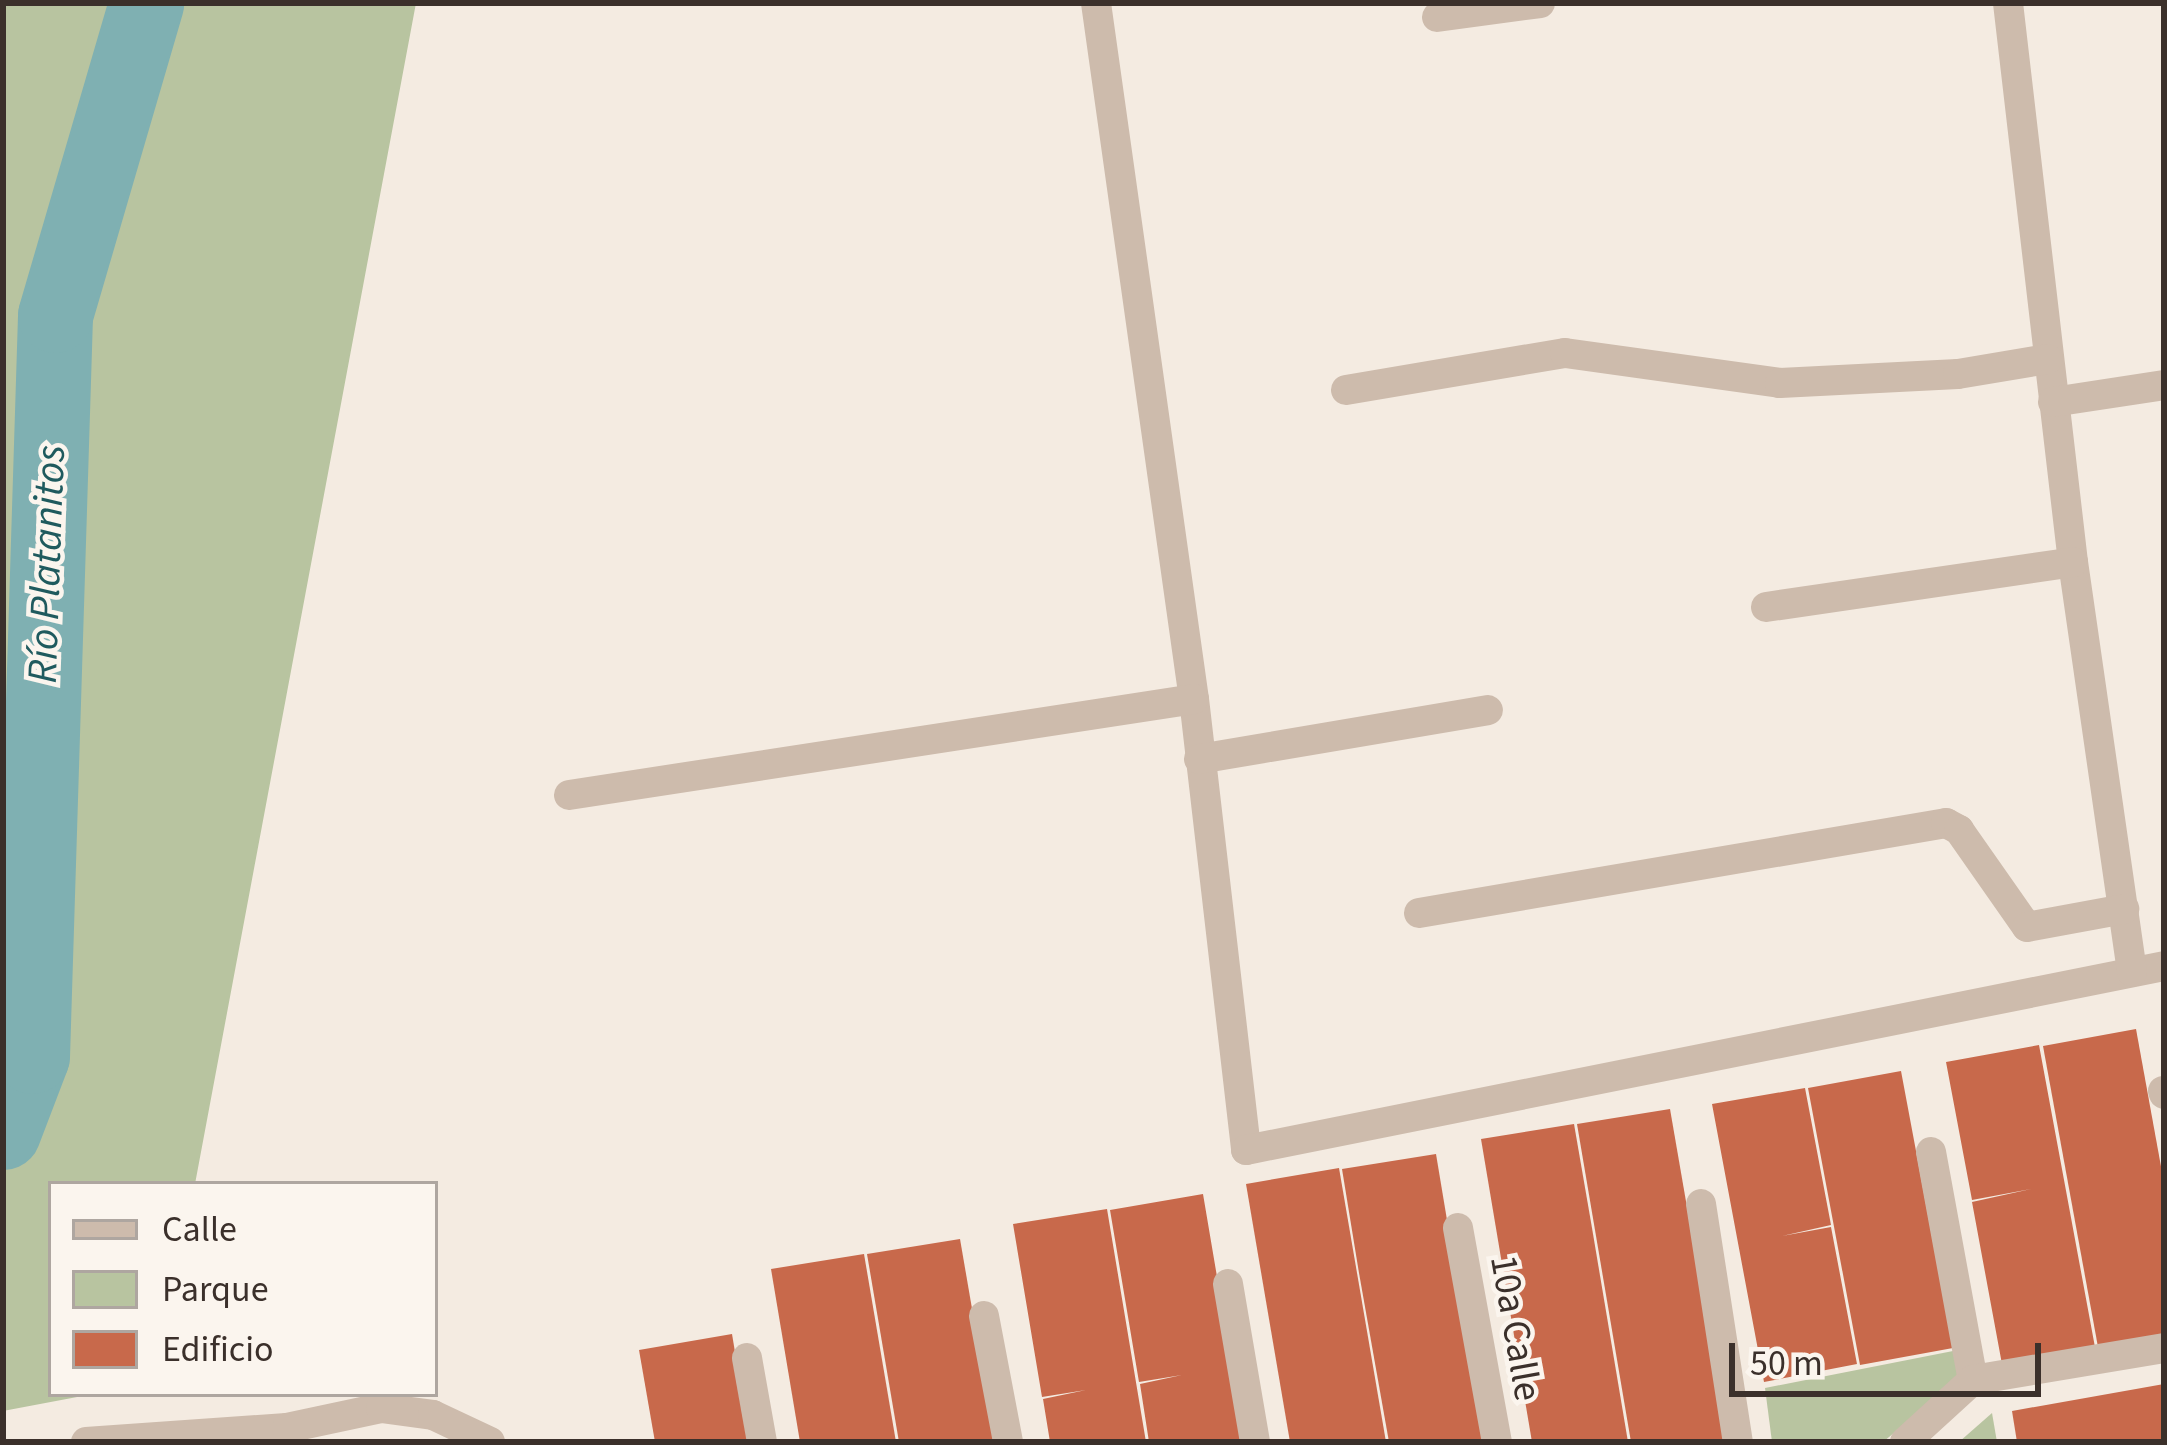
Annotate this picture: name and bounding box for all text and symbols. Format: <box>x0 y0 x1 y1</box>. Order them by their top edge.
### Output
water label: Río Platanitos <box>18 444 76 684</box>
legend <box>48 1181 438 1397</box>
text: Calle <box>162 1204 237 1255</box>
street label: 10a Calle <box>1479 1251 1551 1405</box>
text: Parque <box>162 1264 269 1315</box>
scale bar <box>1735 1319 2047 1393</box>
text: Edificio <box>162 1324 274 1375</box>
text: 50 m <box>1750 1338 1823 1389</box>

